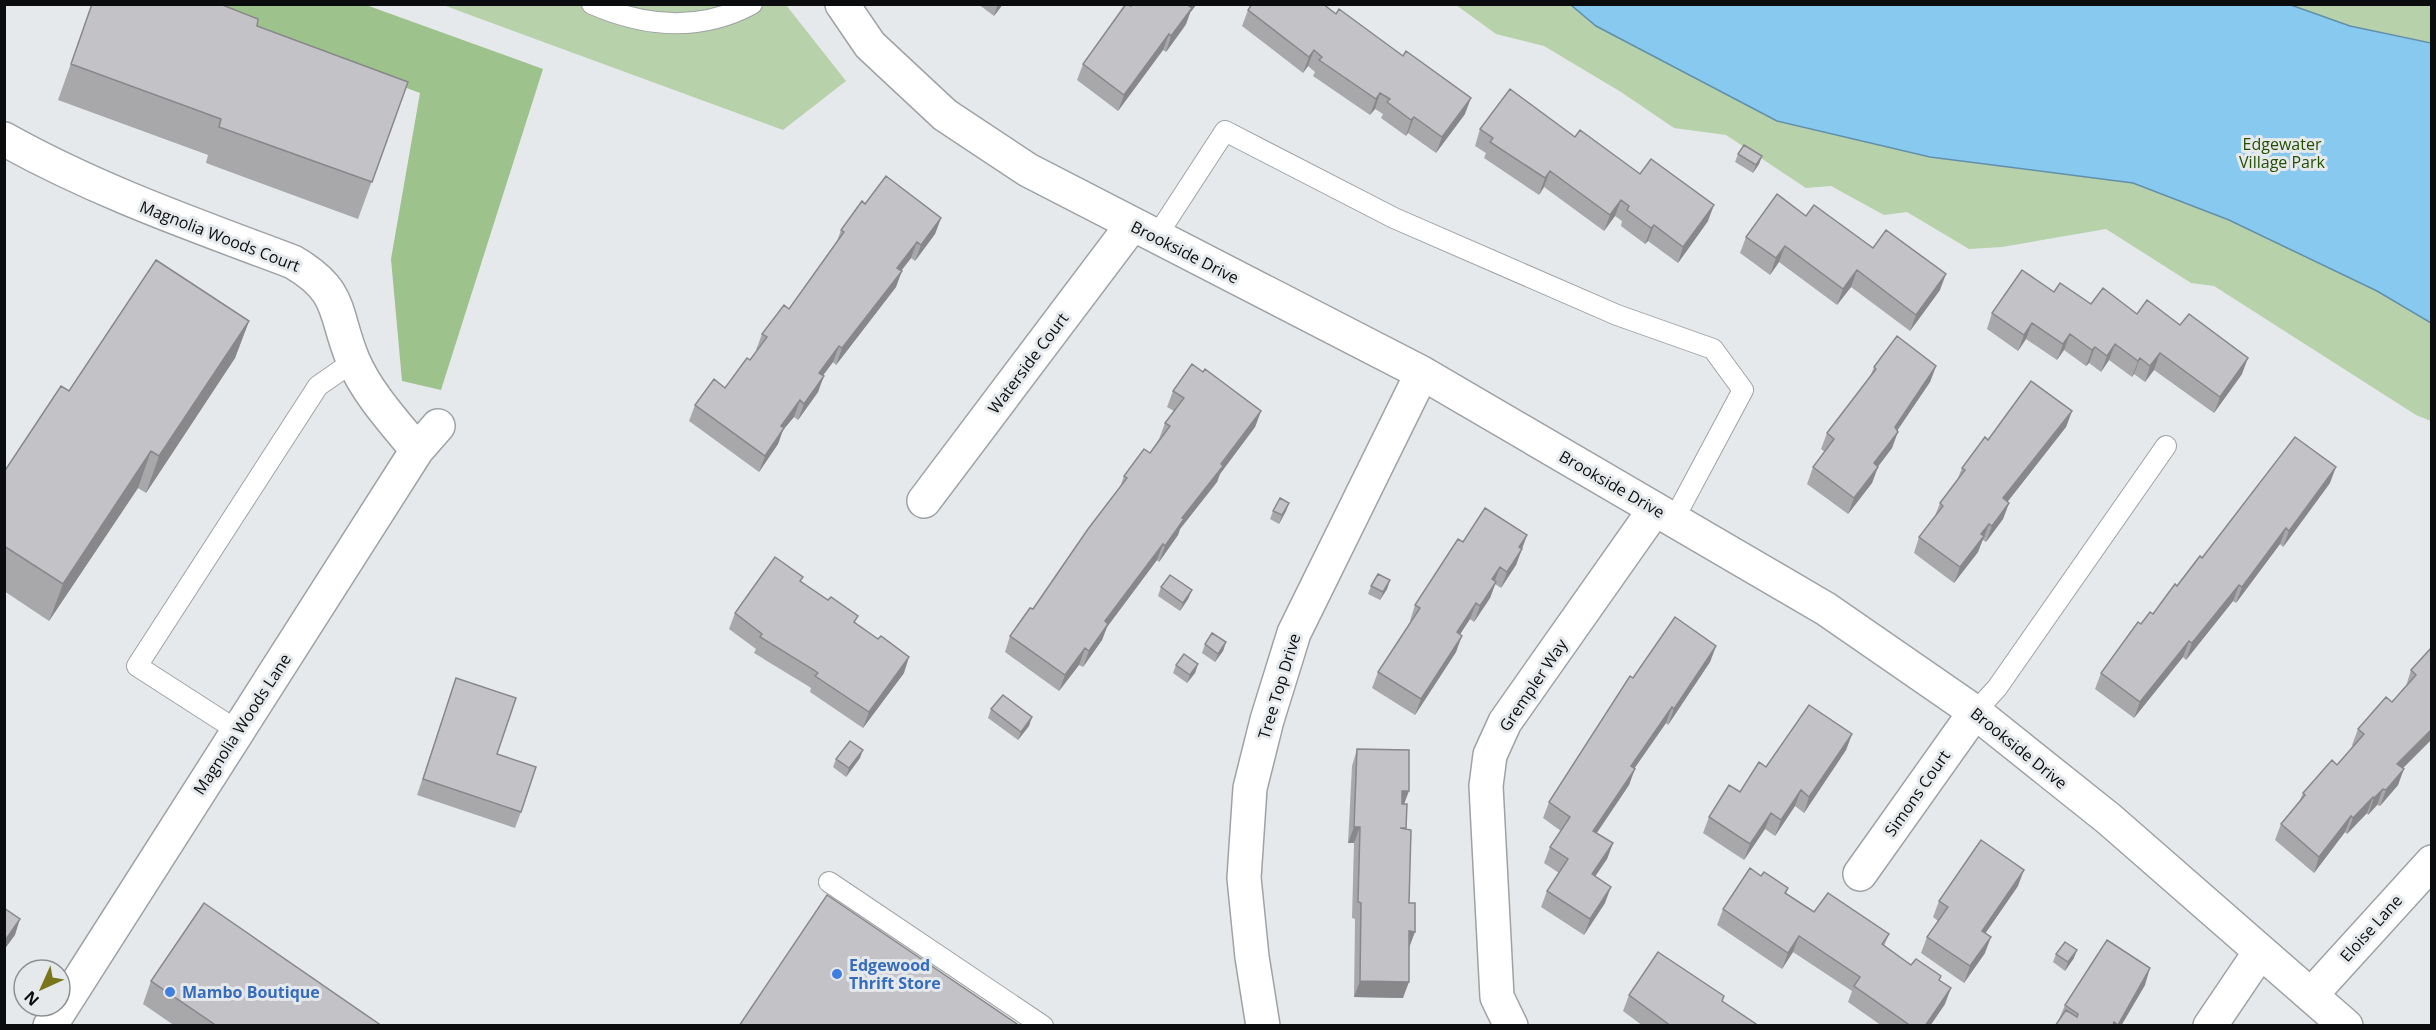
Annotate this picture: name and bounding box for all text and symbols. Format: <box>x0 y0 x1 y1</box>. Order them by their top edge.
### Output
park label: Edgewater Village Park <box>2239 133 2326 173</box>
street label: Magnolia Woods Court <box>137 195 304 277</box>
street label: Brookside Drive <box>1127 215 1243 289</box>
street label: Waterside Court <box>983 308 1073 418</box>
street label: Brookside Drive <box>1555 445 1669 523</box>
street label: Tree Top Drive <box>1253 631 1305 741</box>
street label: Grempler Way <box>1494 634 1573 736</box>
street label: Magnolia Woods Lane <box>188 649 296 799</box>
street label: Brookside Drive <box>1966 702 2072 794</box>
street label: Simons Court <box>1879 745 1955 841</box>
street label: Eloise Lane <box>2335 890 2407 966</box>
place label: Edgewood Thrift Store <box>849 954 941 994</box>
north arrow <box>12 958 72 1018</box>
marker: Edgewood Thrift Store <box>830 967 844 981</box>
place label: Mambo Boutique <box>182 981 320 1003</box>
marker: Mambo Boutique <box>163 985 177 999</box>
text: N <box>19 986 44 1011</box>

